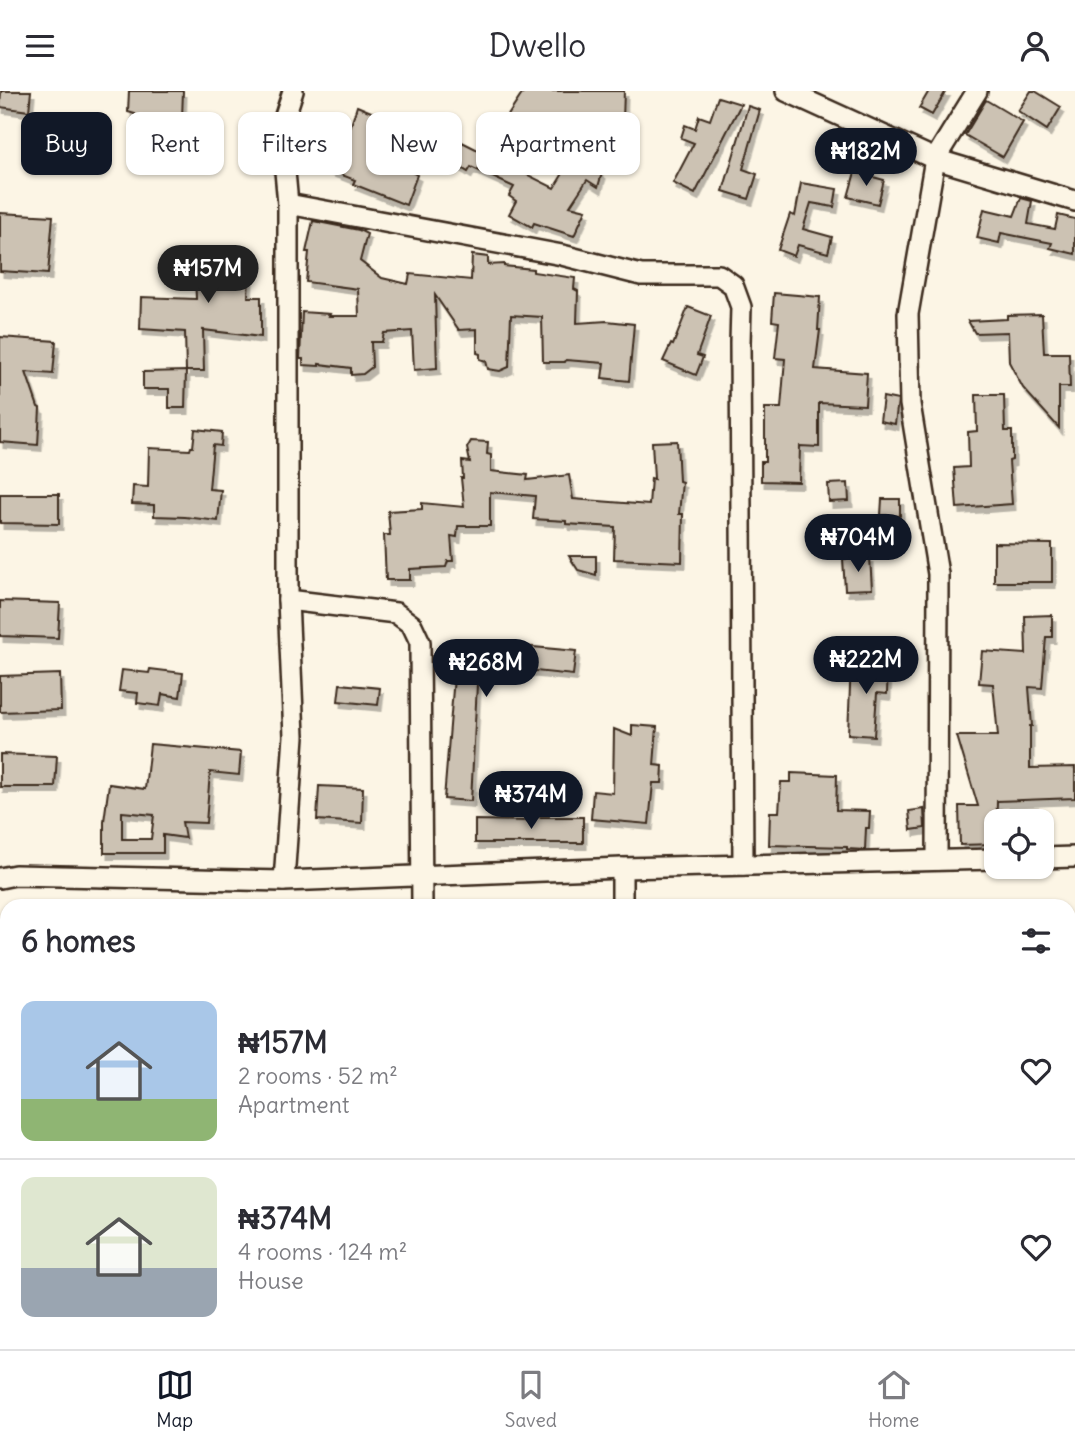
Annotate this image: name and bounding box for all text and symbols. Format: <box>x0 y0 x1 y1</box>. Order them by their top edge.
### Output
text: Dwello <box>489 25 586 66</box>
icon: menu <box>21 27 59 65</box>
icon: person <box>1016 27 1054 65</box>
chip: Buy <box>21 112 112 175</box>
chip: Rent <box>126 112 224 175</box>
chip: Filters <box>238 112 352 175</box>
chip: New <box>366 112 462 175</box>
chip: Apartment <box>476 112 640 175</box>
pin: ₦182M <box>817 129 915 188</box>
text: ₦182M <box>831 136 901 165</box>
pin: ₦157M <box>159 245 257 305</box>
text: ₦157M <box>174 253 242 282</box>
pin: ₦704M <box>809 515 907 574</box>
text: ₦704M <box>821 522 895 551</box>
pin: ₦222M <box>817 637 915 696</box>
pin: ₦268M <box>437 639 535 699</box>
text: ₦222M <box>829 644 903 673</box>
text: ₦268M <box>449 647 523 676</box>
pin: ₦374M <box>482 771 580 831</box>
text: ₦374M <box>495 779 567 808</box>
map controls <box>984 809 1054 879</box>
button: locate <box>984 809 1054 879</box>
text: 6 homes <box>21 922 136 960</box>
icon: filters <box>1017 922 1055 960</box>
text: ₦157M <box>238 1023 328 1061</box>
icon: home <box>77 1029 161 1113</box>
icon: heart <box>1017 1052 1055 1090</box>
text: 2 rooms · 52 m² <box>238 1061 398 1090</box>
text: Apartment <box>238 1090 350 1119</box>
text: ₦374M <box>238 1199 332 1237</box>
icon: home <box>77 1205 161 1289</box>
icon: heart <box>1017 1228 1055 1266</box>
text: 4 rooms · 124 m² <box>238 1237 407 1266</box>
text: House <box>238 1266 304 1295</box>
tab: Map <box>156 1366 194 1432</box>
tab: Saved <box>505 1366 557 1432</box>
tab: Home <box>868 1366 919 1432</box>

